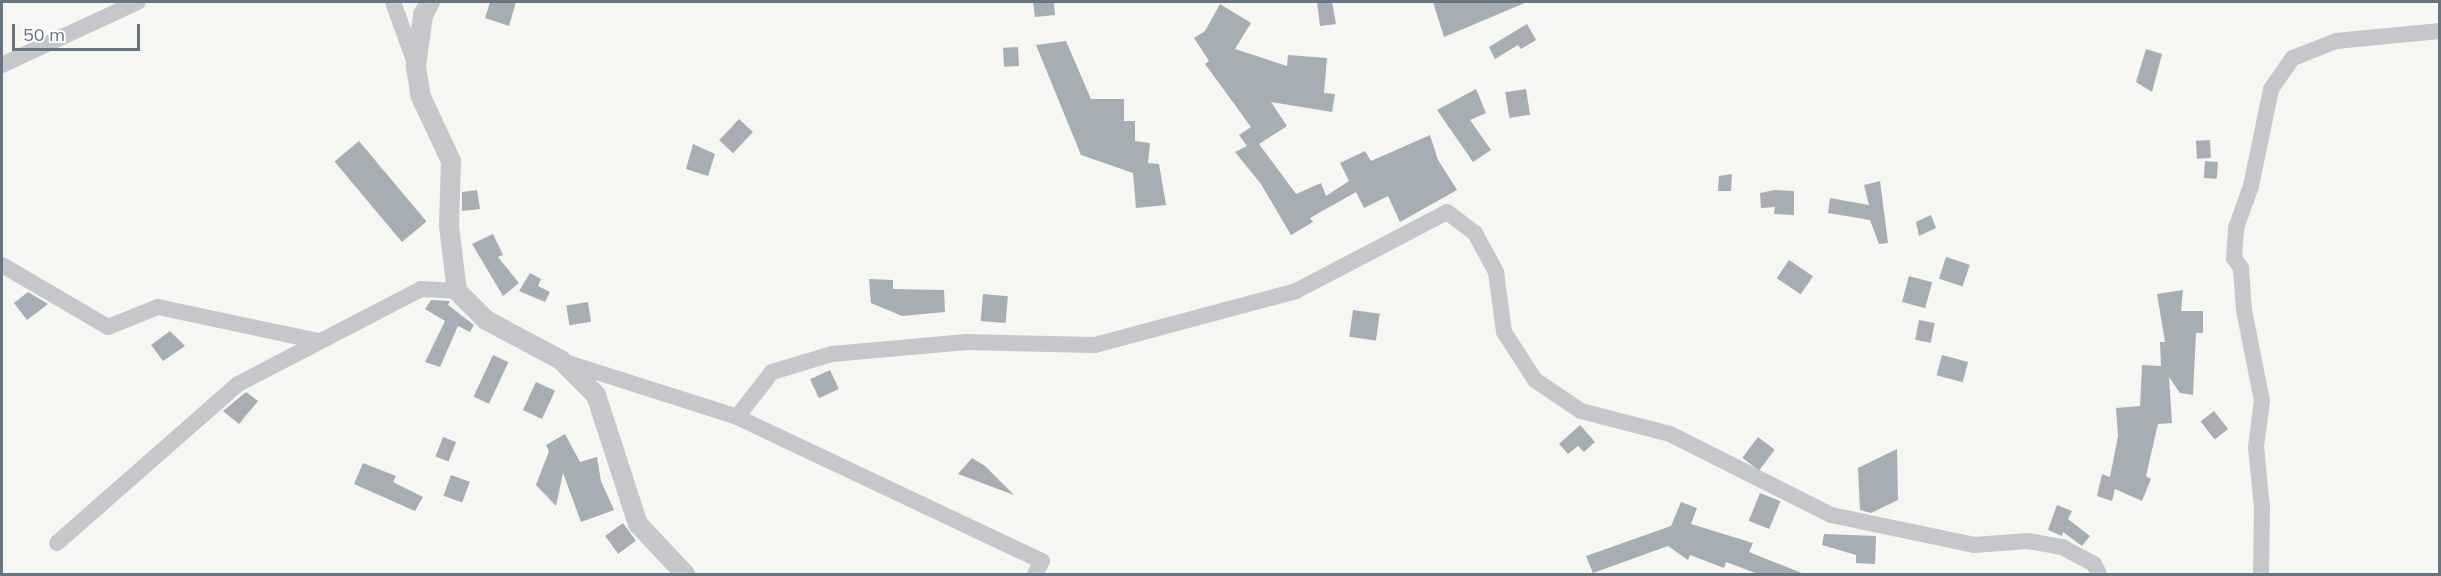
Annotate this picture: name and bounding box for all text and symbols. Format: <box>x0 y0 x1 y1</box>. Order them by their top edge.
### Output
scale bar <box>15 12 142 50</box>
text: 50 m <box>23 23 65 46</box>

